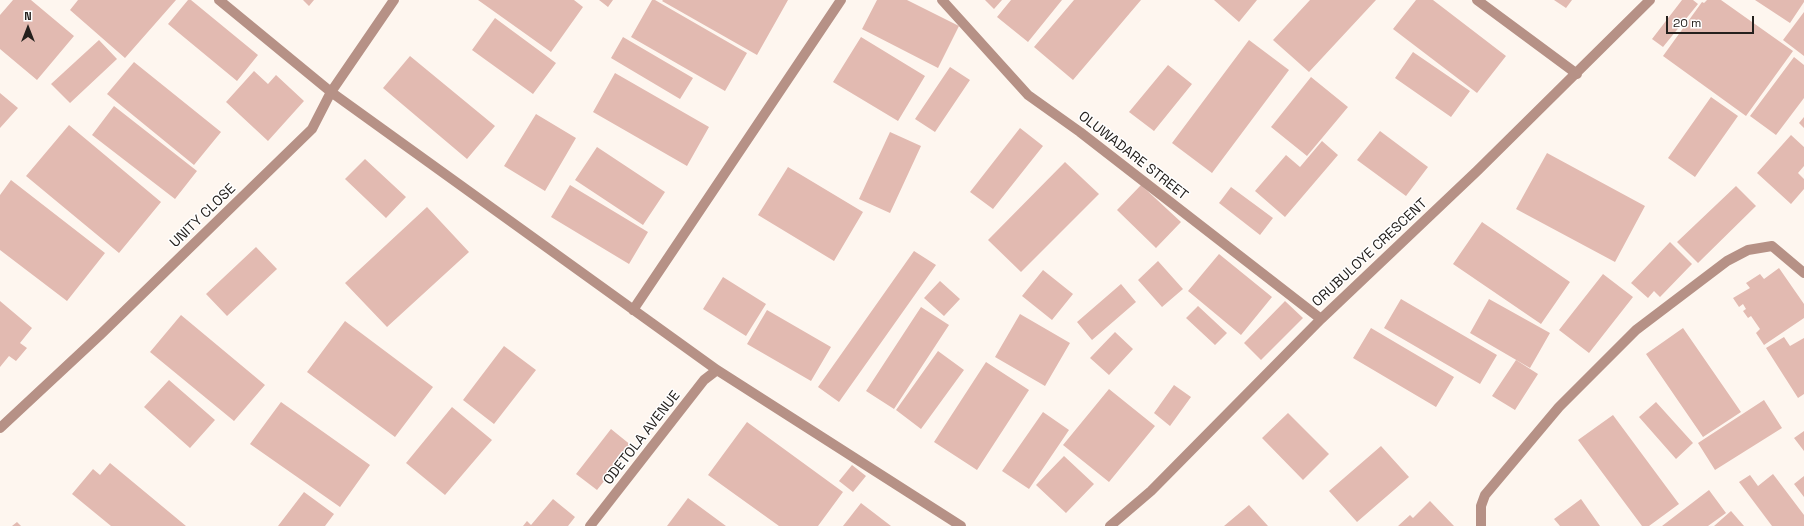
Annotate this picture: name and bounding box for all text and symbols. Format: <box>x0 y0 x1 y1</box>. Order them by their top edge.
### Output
north arrow <box>8 8 48 48</box>
scale bar <box>1668 8 1756 34</box>
text: N <box>24 9 32 23</box>
text: 20 m <box>1673 15 1701 31</box>
street label: OLUWADARE STREET <box>1075 108 1191 204</box>
street label: UNITY CLOSE <box>167 181 239 251</box>
street label: ORUBULOYE CRESCENT <box>1309 195 1431 311</box>
street label: ODETOLA AVENUE <box>600 388 684 488</box>

